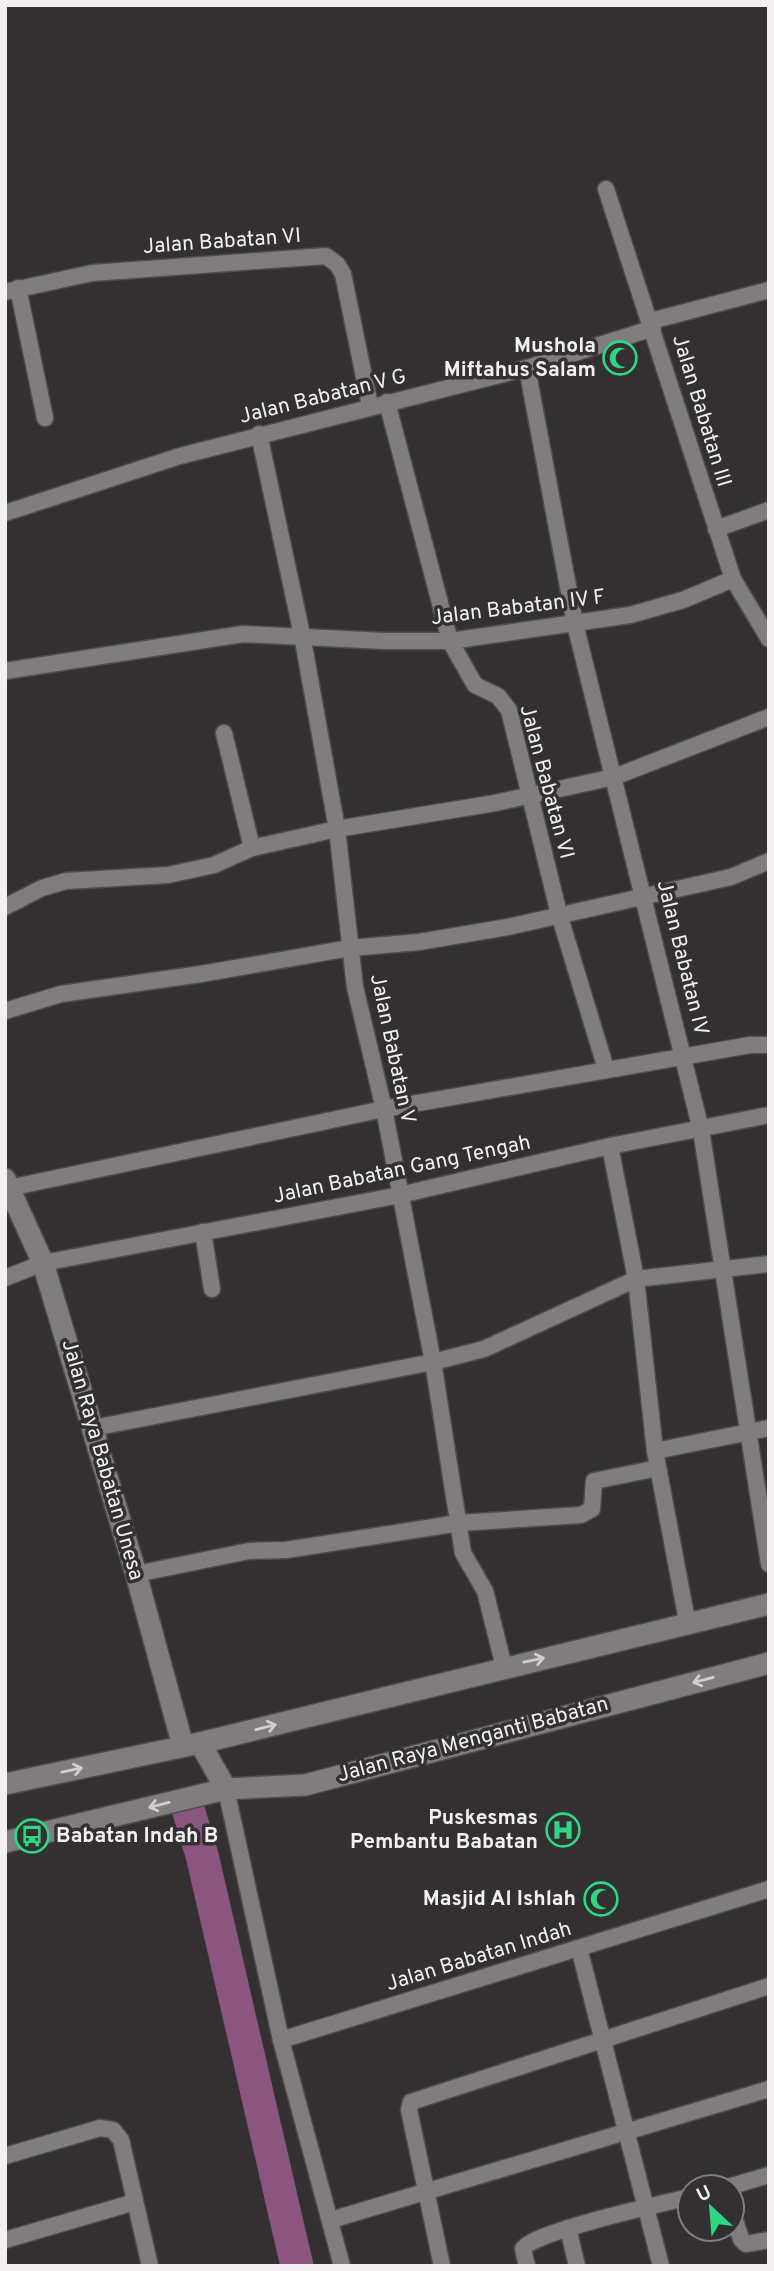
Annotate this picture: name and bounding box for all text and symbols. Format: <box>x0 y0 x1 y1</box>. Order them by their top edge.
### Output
street label: Jalan Babatan VI <box>142 223 302 261</box>
street label: Jalan Babatan III <box>665 332 737 490</box>
place label: Mushola Miftahus Salam <box>444 333 596 384</box>
mosque icon: Mushola Miftahus Salam <box>601 339 639 377</box>
street label: Jalan Babatan V G <box>237 363 409 431</box>
street label: Jalan Babatan IV F <box>429 584 607 632</box>
street label: Jalan Babatan VI <box>512 702 580 862</box>
street label: Jalan Babatan IV <box>650 877 714 1039</box>
street label: Jalan Babatan V <box>363 972 421 1126</box>
street label: Jalan Babatan Gang Tengah <box>271 1130 533 1210</box>
street label: Jalan Raya Babatan Unesa <box>55 1336 149 1584</box>
one-way arrow <box>522 1653 545 1666</box>
one-way arrow <box>692 1674 715 1687</box>
street label: Jalan Raya Menganti Babatan <box>335 1691 611 1789</box>
one-way arrow <box>254 1720 277 1733</box>
one-way arrow <box>60 1763 83 1777</box>
one-way arrow <box>148 1799 171 1812</box>
place label: Puskesmas Pembantu Babatan <box>350 1805 538 1856</box>
hospital icon: Puskesmas Pembantu Babatan <box>544 1811 582 1849</box>
bus stop icon: Babatan Indah B <box>13 1817 51 1855</box>
place label: Babatan Indah B <box>56 1823 218 1850</box>
mosque icon: Masjid Al Ishlah <box>582 1880 620 1918</box>
place label: Masjid Al Ishlah <box>423 1886 576 1913</box>
street label: Jalan Babatan Indah <box>383 1916 575 1998</box>
north arrow <box>676 2173 746 2243</box>
text: U <box>693 2181 716 2208</box>

